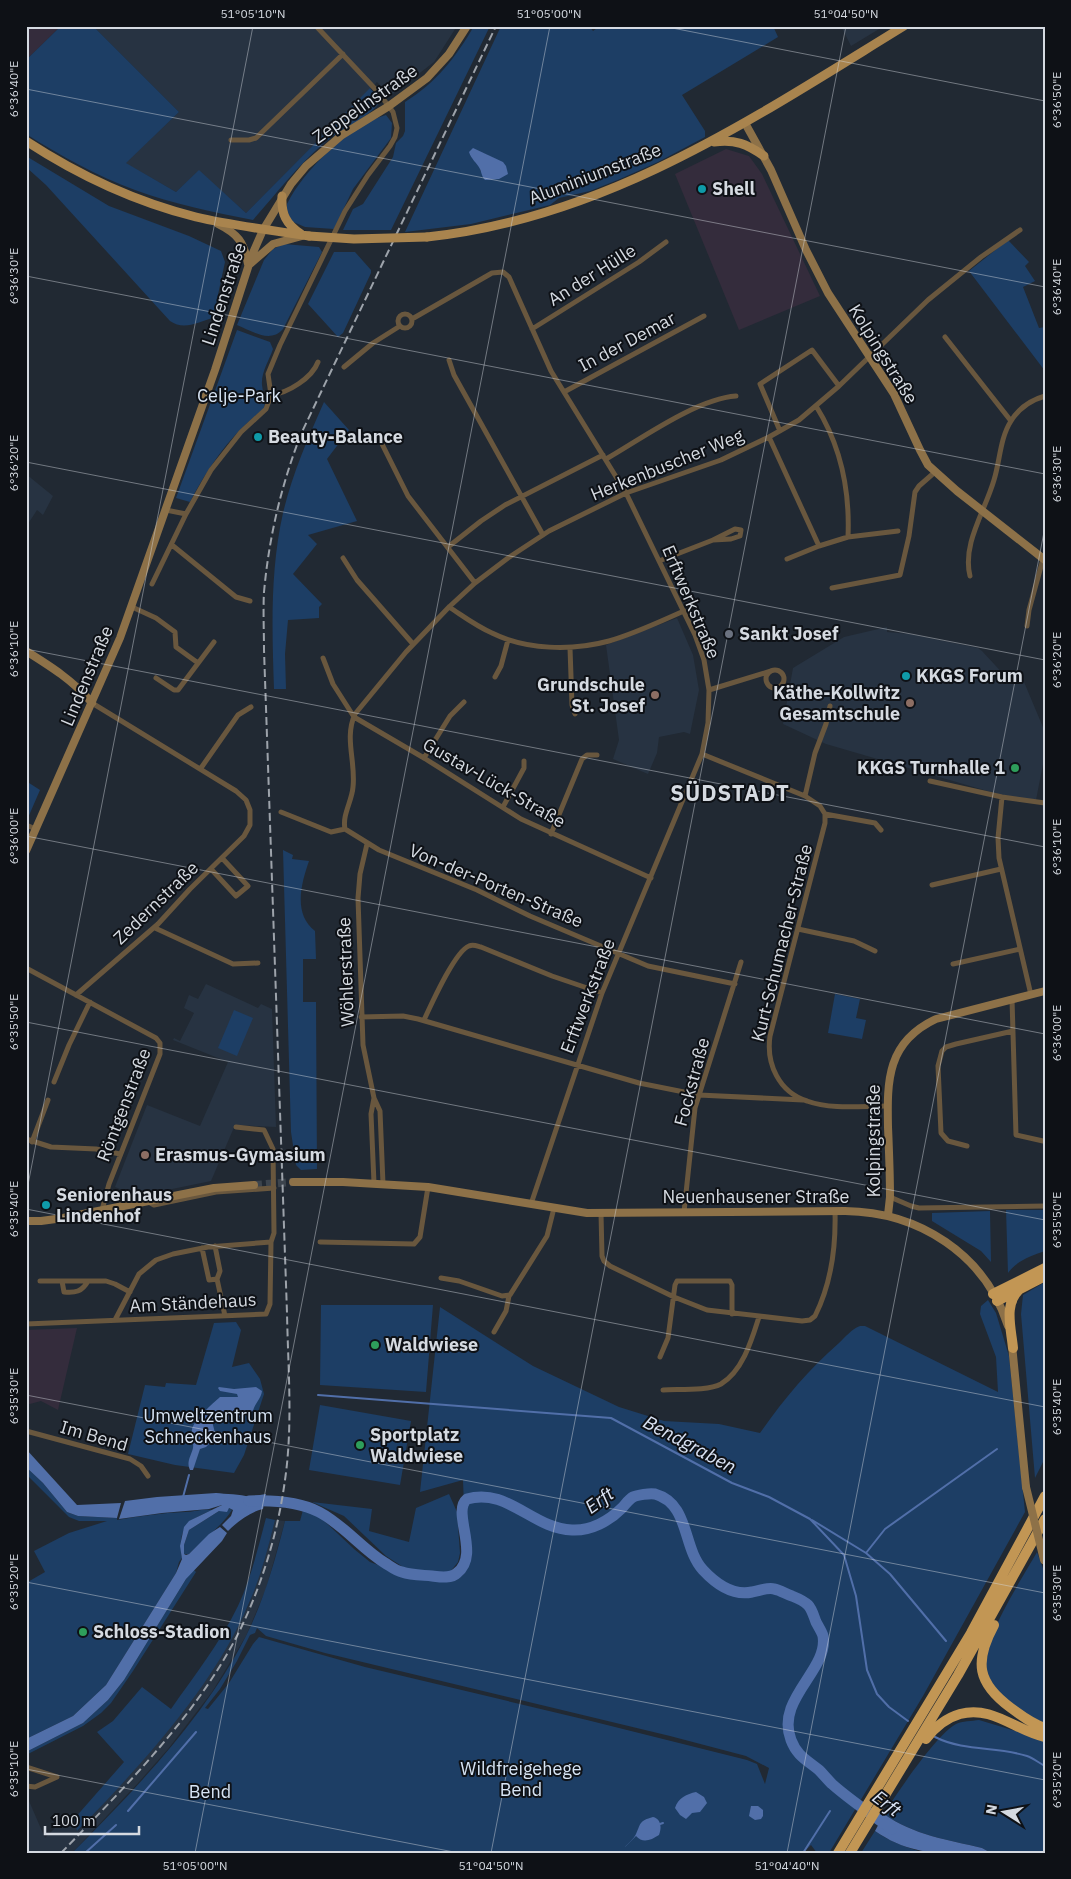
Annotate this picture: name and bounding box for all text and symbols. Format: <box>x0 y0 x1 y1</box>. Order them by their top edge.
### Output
text: 51°05'10"N <box>220 6 286 21</box>
text: 51°05'00"N <box>516 6 582 21</box>
text: 51°04'50"N <box>813 6 879 21</box>
street label: Zeppelinstraße <box>308 59 422 148</box>
text: 6°36'40"E <box>6 61 21 117</box>
text: 6°36'50"E <box>1049 72 1064 128</box>
street label: Aluminiumstraße <box>525 138 664 209</box>
place label: Shell <box>712 177 755 200</box>
marker: Shell <box>696 183 708 195</box>
street label: An der Hülle <box>543 238 640 311</box>
street label: Lindenstraße <box>196 239 251 348</box>
text: 6°36'30"E <box>6 248 21 304</box>
text: 6°36'40"E <box>1049 259 1064 315</box>
street label: Kolpingstraße <box>844 300 923 408</box>
street label: In der Demar <box>574 306 680 377</box>
park label: Celje-Park <box>197 384 282 407</box>
street label: Herkenbuscher Weg <box>587 423 747 506</box>
place label: Beauty-Balance <box>268 425 403 448</box>
marker: Beauty-Balance <box>252 431 264 443</box>
text: 6°36'20"E <box>6 435 21 491</box>
text: 6°36'30"E <box>1049 446 1064 502</box>
street label: Erftwerkstraße <box>657 541 726 662</box>
text: 6°36'10"E <box>6 621 21 677</box>
street label: Lindenstraße <box>55 622 118 729</box>
place label: Sankt Josef <box>739 622 839 645</box>
marker: Sankt Josef <box>723 628 735 640</box>
text: 6°36'20"E <box>1049 632 1064 688</box>
place label: KKGS Forum <box>916 664 1023 687</box>
marker: KKGS Forum <box>900 670 912 682</box>
place label: Grundschule St. Josef <box>537 673 645 717</box>
place label: Käthe-Kollwitz Gesamtschule <box>773 681 900 725</box>
marker: Grundschule St. Josef <box>649 689 661 701</box>
marker: Käthe-Kollwitz Gesamtschule <box>904 697 916 709</box>
street label: Gustav-Lück-Straße <box>419 732 570 833</box>
place label: KKGS Turnhalle 1 <box>857 756 1005 779</box>
marker: KKGS Turnhalle 1 <box>1009 762 1021 774</box>
district label: SÜDSTADT <box>670 778 790 807</box>
text: 6°36'00"E <box>6 808 21 864</box>
text: 6°36'10"E <box>1049 819 1064 875</box>
street label: Von-der-Porten-Straße <box>406 838 587 933</box>
street label: Kurt-Schumacher-Straße <box>746 842 817 1044</box>
street label: Zedernstraße <box>108 856 203 949</box>
street label: Wöhlerstraße <box>332 917 359 1027</box>
street label: Erftwerkstraße <box>555 935 620 1057</box>
text: 6°35'50"E <box>6 994 21 1050</box>
text: 6°36'00"E <box>1049 1005 1064 1061</box>
street label: Fockstraße <box>669 1035 714 1129</box>
street label: Röntgenstraße <box>91 1045 156 1165</box>
street label: Kolpingstraße <box>862 1084 885 1198</box>
place label: Erasmus-Gymasium <box>155 1143 326 1166</box>
marker: Erasmus-Gymasium <box>139 1149 151 1161</box>
text: 6°35'40"E <box>6 1181 21 1237</box>
place label: Seniorenhaus Lindenhof <box>56 1183 172 1227</box>
street label: Neuenhausener Straße <box>663 1185 850 1208</box>
text: 6°35'50"E <box>1049 1192 1064 1248</box>
marker: Seniorenhaus Lindenhof <box>40 1199 52 1211</box>
street label: Am Ständehaus <box>129 1288 257 1317</box>
place label: Waldwiese <box>385 1333 478 1356</box>
marker: Waldwiese <box>369 1339 381 1351</box>
text: 6°35'30"E <box>6 1368 21 1424</box>
text: 6°35'40"E <box>1049 1379 1064 1435</box>
park label: Umweltzentrum Schneckenhaus <box>143 1404 273 1448</box>
water label: Bendgraben <box>639 1409 741 1479</box>
street label: Im Bend <box>58 1415 131 1456</box>
place label: Sportplatz Waldwiese <box>370 1423 463 1467</box>
marker: Sportplatz Waldwiese <box>354 1439 366 1451</box>
water label: Erft <box>580 1481 619 1518</box>
text: 6°35'20"E <box>6 1554 21 1610</box>
text: 6°35'30"E <box>1049 1565 1064 1621</box>
place label: Schloss-Stadion <box>93 1620 230 1643</box>
marker: Schloss-Stadion <box>77 1626 89 1638</box>
text: 6°35'10"E <box>6 1741 21 1797</box>
text: 6°35'20"E <box>1049 1752 1064 1808</box>
park label: Wildfreigehege Bend <box>460 1757 582 1801</box>
park label: Bend <box>189 1780 231 1803</box>
water label: Erft <box>868 1784 907 1822</box>
north arrow <box>978 1786 1028 1836</box>
text: N <box>981 1803 1001 1816</box>
scale bar <box>45 1804 139 1836</box>
text: 100 m <box>52 1811 96 1830</box>
text: 51°05'00"N <box>162 1858 228 1873</box>
text: 51°04'50"N <box>458 1858 524 1873</box>
text: 51°04'40"N <box>754 1858 820 1873</box>

